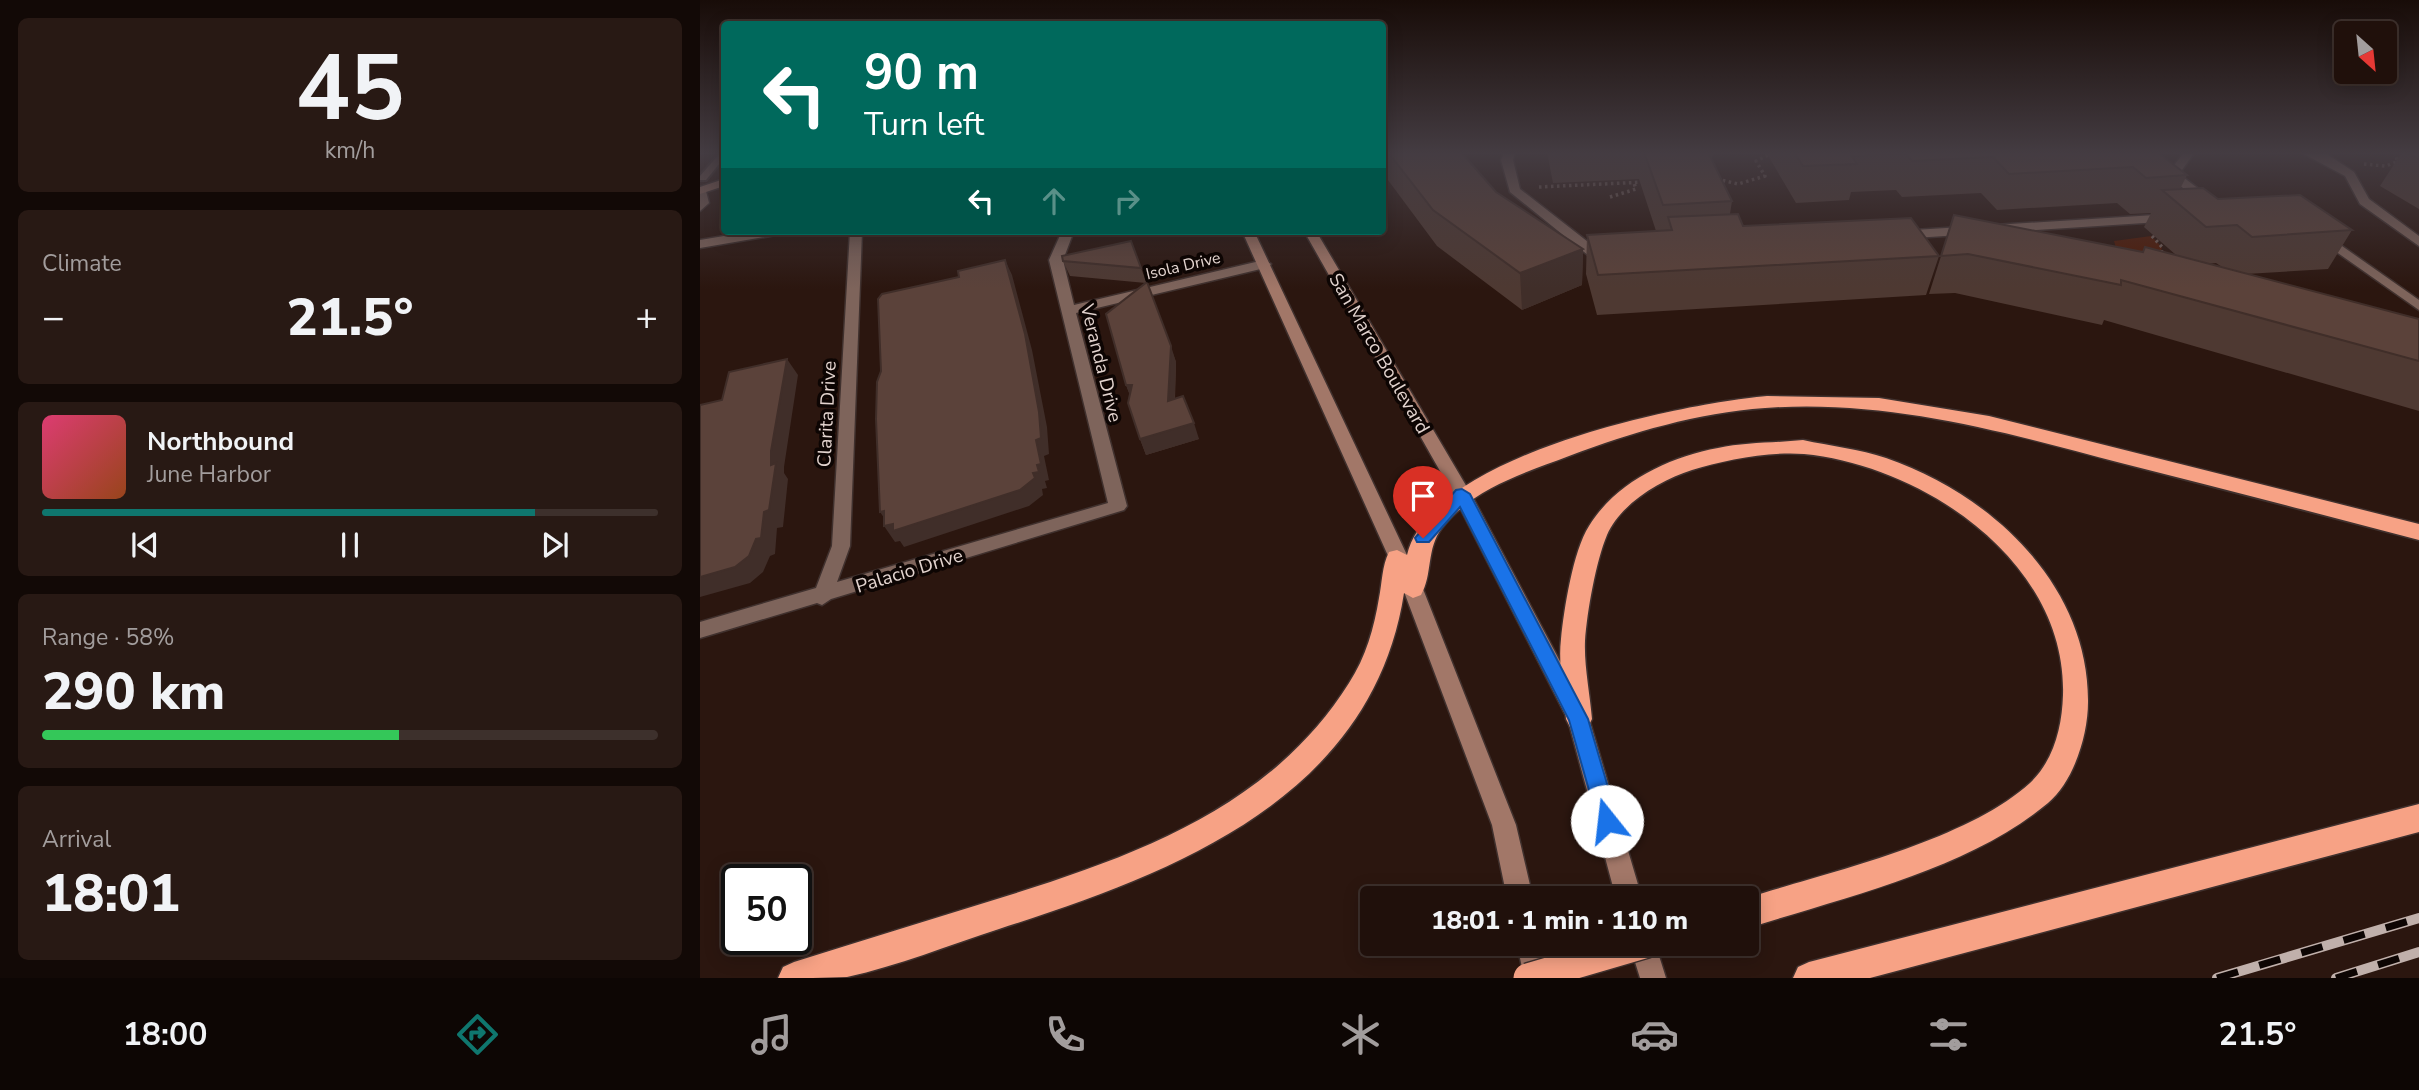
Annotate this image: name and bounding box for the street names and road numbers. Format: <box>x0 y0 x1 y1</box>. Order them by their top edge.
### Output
street label: Isola Drive <box>1144 247 1223 285</box>
street label: San Marco Boulevard <box>1323 268 1436 439</box>
street label: Veranda Drive <box>1074 301 1128 425</box>
street label: Clarita Drive <box>811 360 843 468</box>
street label: Palacio Drive <box>852 542 966 600</box>

